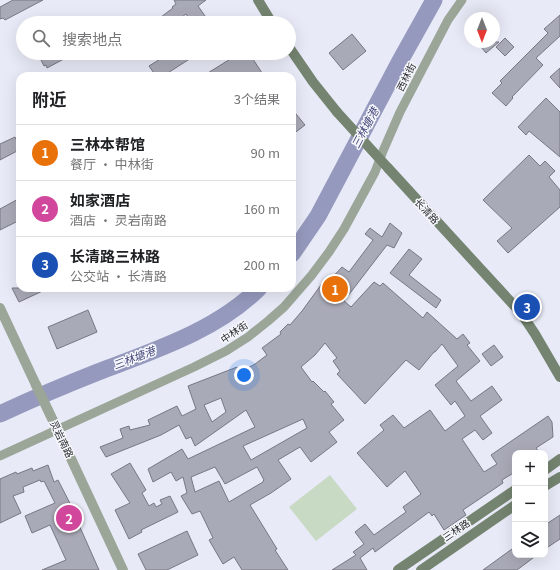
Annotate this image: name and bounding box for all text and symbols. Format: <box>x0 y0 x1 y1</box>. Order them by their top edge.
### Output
north arrow <box>464 12 500 48</box>
search box <box>16 16 296 60</box>
icon: search <box>30 27 52 49</box>
text: 搜索地点 <box>62 28 122 49</box>
street label: 西林街 <box>392 60 419 94</box>
text: 附近 <box>32 86 66 111</box>
text: 3个结果 <box>234 89 280 108</box>
water label: 三林塘港 <box>347 103 382 151</box>
text: 三林本帮馆 <box>70 133 145 154</box>
text: 1 <box>41 143 49 162</box>
text: 90 m <box>251 143 280 162</box>
text: 餐厅 · 中林街 <box>70 154 154 173</box>
text: 如家酒店 <box>70 189 130 210</box>
street label: 长清路 <box>412 195 443 227</box>
text: 2 <box>41 199 49 218</box>
text: 160 m <box>243 199 280 218</box>
text: 酒店 · 灵岩南路 <box>70 210 167 229</box>
text: 长清路三林路 <box>70 245 160 266</box>
text: 3 <box>41 255 49 274</box>
text: 200 m <box>243 255 280 274</box>
text: 公交站 · 长清路 <box>70 266 167 285</box>
pin: 1 <box>322 274 348 304</box>
pin: 3 <box>514 292 540 322</box>
street label: 中林街 <box>217 317 250 346</box>
water label: 三林塘港 <box>110 341 159 372</box>
your location <box>234 365 254 385</box>
street label: 灵岩南路 <box>47 418 78 460</box>
map controls <box>512 450 548 558</box>
button: + <box>512 450 548 486</box>
button: − <box>512 486 548 522</box>
pin: 2 <box>56 503 82 533</box>
street label: 三林路 <box>439 515 472 544</box>
button: layers <box>512 522 548 558</box>

